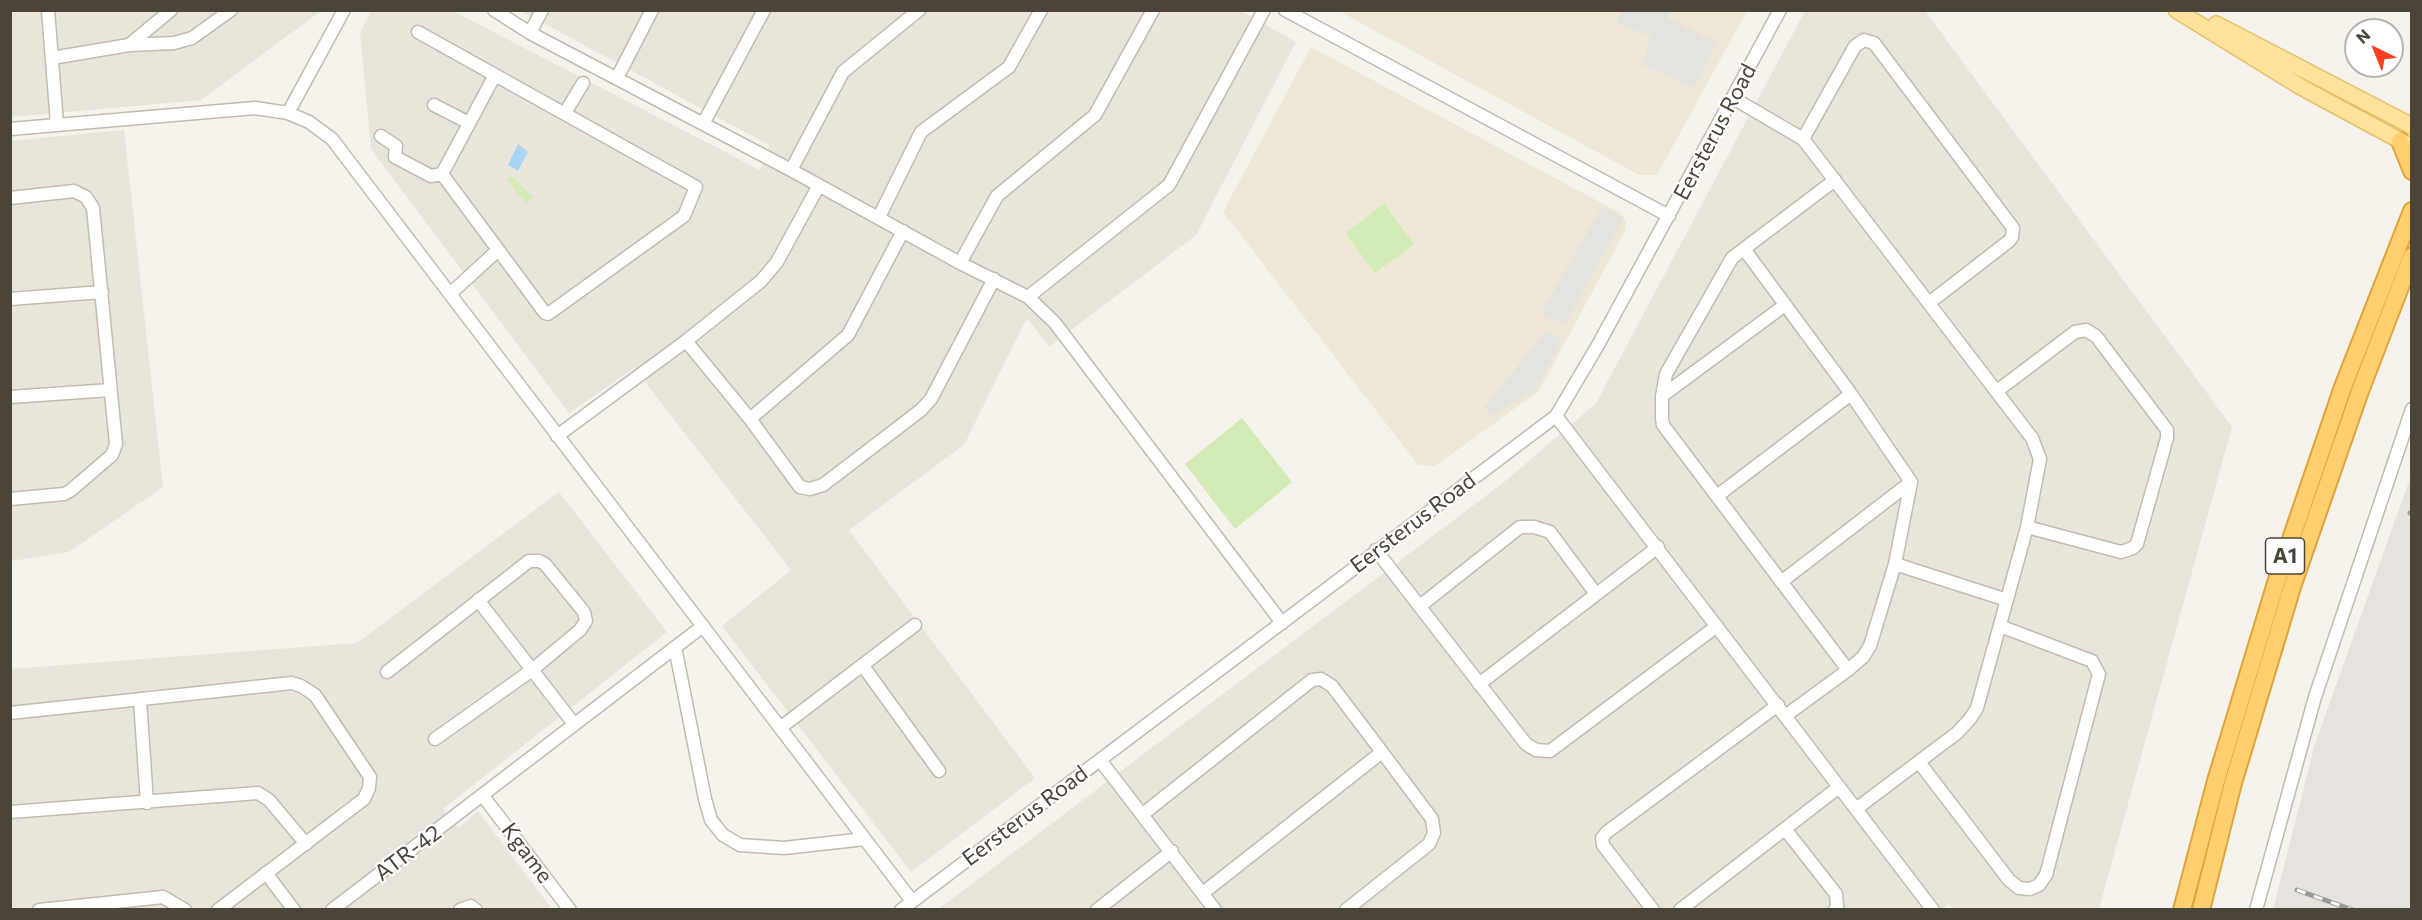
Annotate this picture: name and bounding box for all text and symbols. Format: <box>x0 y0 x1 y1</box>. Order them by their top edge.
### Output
north arrow <box>2344 18 2404 78</box>
text: N <box>2352 25 2374 47</box>
street label: Eersterus Road <box>1668 60 1762 204</box>
street label: Eersterus Road <box>1345 467 1481 579</box>
road number: A1 <box>2266 538 2304 574</box>
street label: Eersterus Road <box>957 760 1093 872</box>
street label: Kgame <box>496 818 558 888</box>
street label: ATR-42 <box>370 819 446 887</box>

